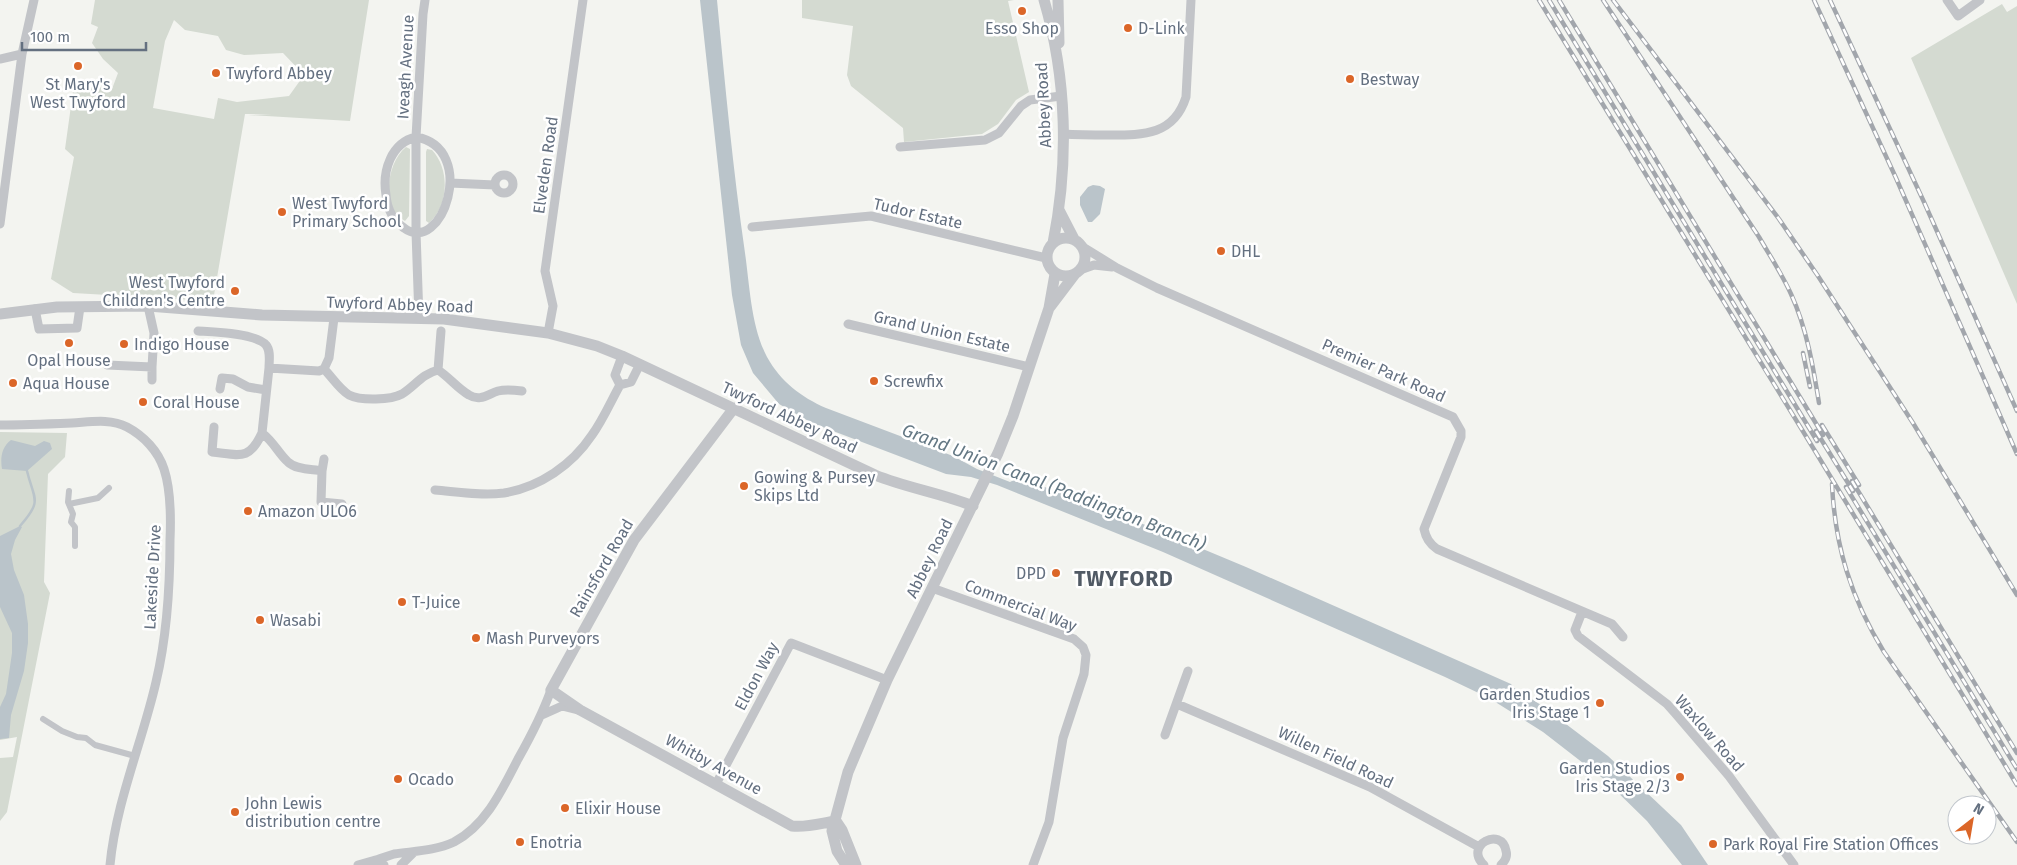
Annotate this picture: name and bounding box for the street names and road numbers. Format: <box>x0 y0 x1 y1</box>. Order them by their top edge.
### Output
street label: Iveagh Avenue <box>393 14 418 120</box>
street label: Abbey Road <box>1032 62 1055 148</box>
street label: Elveden Road <box>529 115 562 215</box>
street label: Tudor Estate <box>871 194 964 233</box>
street label: Twyford Abbey Road <box>326 292 474 317</box>
street label: Grand Union Estate <box>872 307 1012 356</box>
street label: Premier Park Road <box>1319 335 1449 406</box>
street label: Twyford Abbey Road <box>719 378 860 457</box>
street label: Abbey Road <box>902 515 957 601</box>
street label: Rainsford Road <box>566 516 637 621</box>
street label: Lakeside Drive <box>140 524 165 630</box>
street label: Commercial Way <box>962 575 1080 636</box>
street label: Eldon Way <box>731 639 782 714</box>
street label: Waxlow Road <box>1671 691 1748 776</box>
street label: Willen Field Road <box>1275 722 1397 793</box>
street label: Whitby Avenue <box>662 730 765 799</box>

